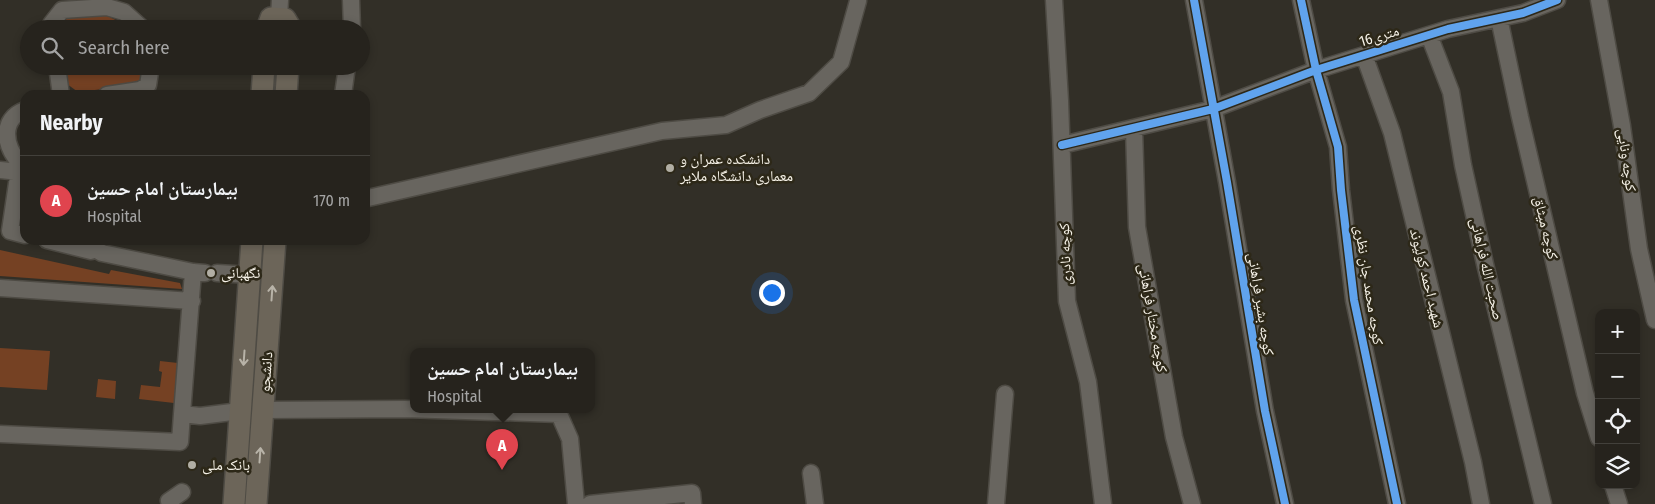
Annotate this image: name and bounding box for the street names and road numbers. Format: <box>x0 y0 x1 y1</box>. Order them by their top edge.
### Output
street label: 16متری <box>1357 21 1402 52</box>
street label: کوچه ونایی <box>1613 127 1640 193</box>
street label: کوچه میثاق <box>1529 195 1562 262</box>
street label: صحبت الله فراهانی <box>1466 216 1508 322</box>
street label: کوچه نادری <box>1055 223 1076 285</box>
street label: کوچه محمد جان نظری <box>1350 224 1387 346</box>
street label: شهید احمد کولیوند <box>1406 227 1448 330</box>
street label: کوچه بشیر فراهانی <box>1243 251 1278 357</box>
street label: کوچه مختار فراهانی <box>1134 262 1171 374</box>
street label: دانشجو <box>256 351 276 393</box>

